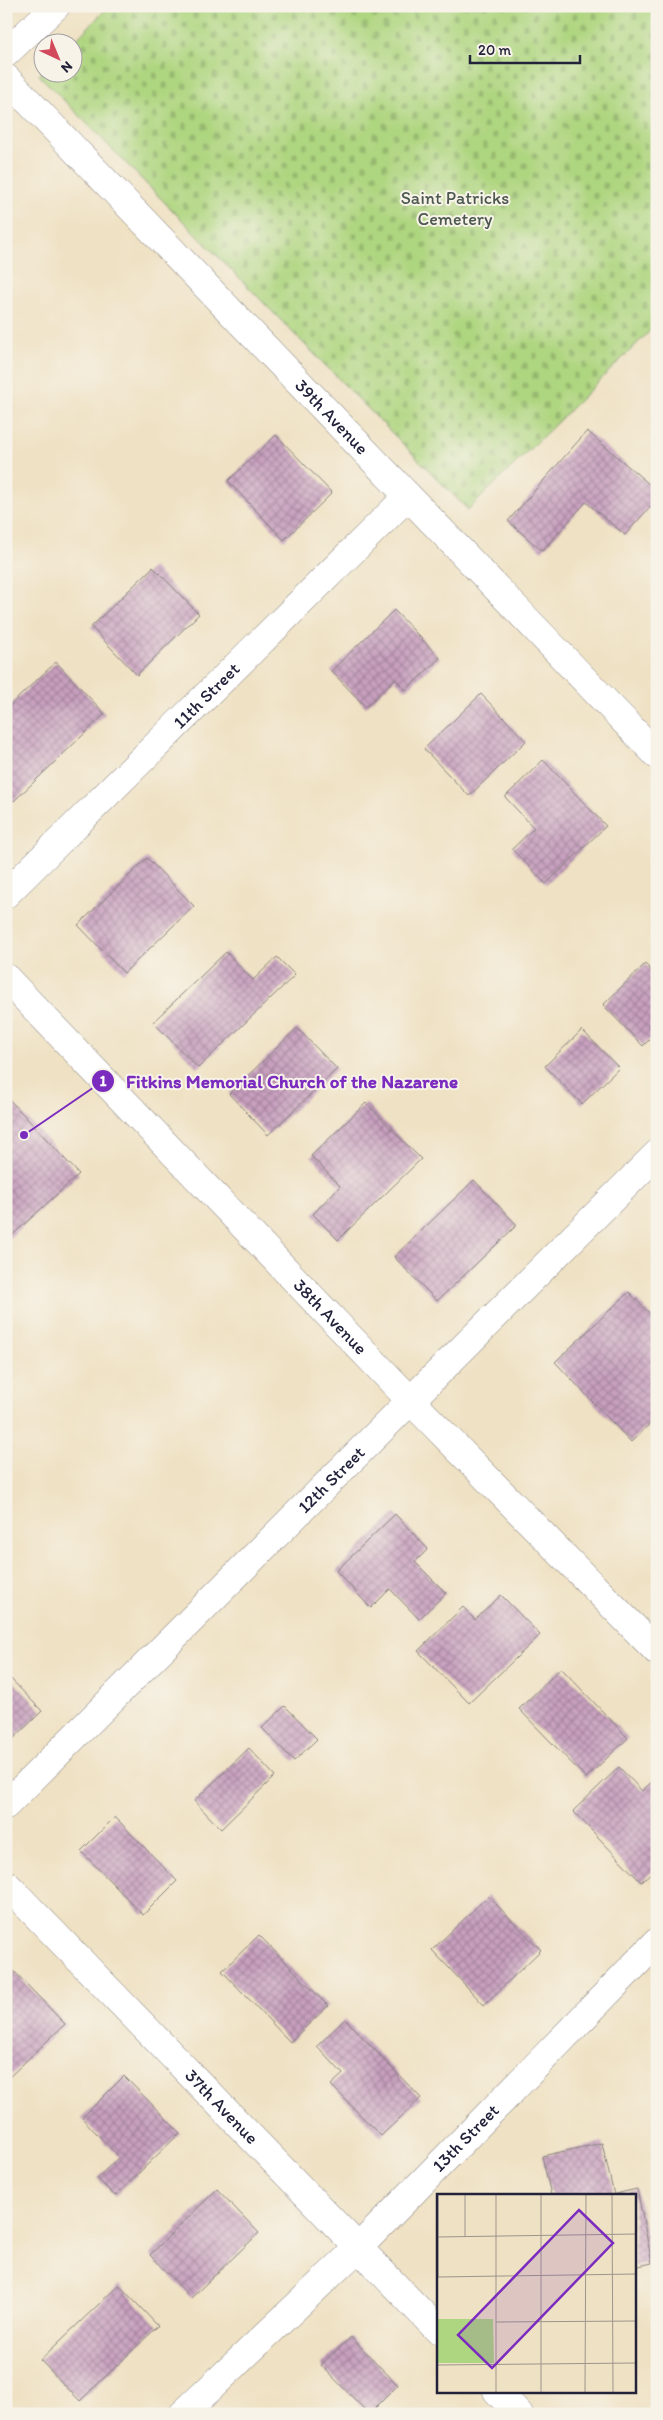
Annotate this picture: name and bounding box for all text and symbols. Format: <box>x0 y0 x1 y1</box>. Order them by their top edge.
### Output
north arrow <box>32 32 82 82</box>
scale bar <box>470 32 580 64</box>
text: 20 m <box>478 41 512 59</box>
text: N <box>57 58 76 76</box>
park label: Saint Patricks Cemetery <box>401 187 509 230</box>
street label: 39th Avenue <box>290 374 373 459</box>
street label: 11th Street <box>169 658 244 733</box>
callout: Fitkins Memorial Church of the Nazarene <box>91 1064 468 1098</box>
text: Fitkins Memorial Church of the Nazarene <box>126 1070 458 1093</box>
text: 1 <box>100 1072 107 1090</box>
street label: 38th Avenue <box>289 1274 372 1359</box>
street label: 12th Street <box>293 1441 370 1518</box>
street label: 37th Avenue <box>180 2065 263 2149</box>
street label: 13th Street <box>428 2099 504 2177</box>
inset map <box>437 2194 636 2392</box>

